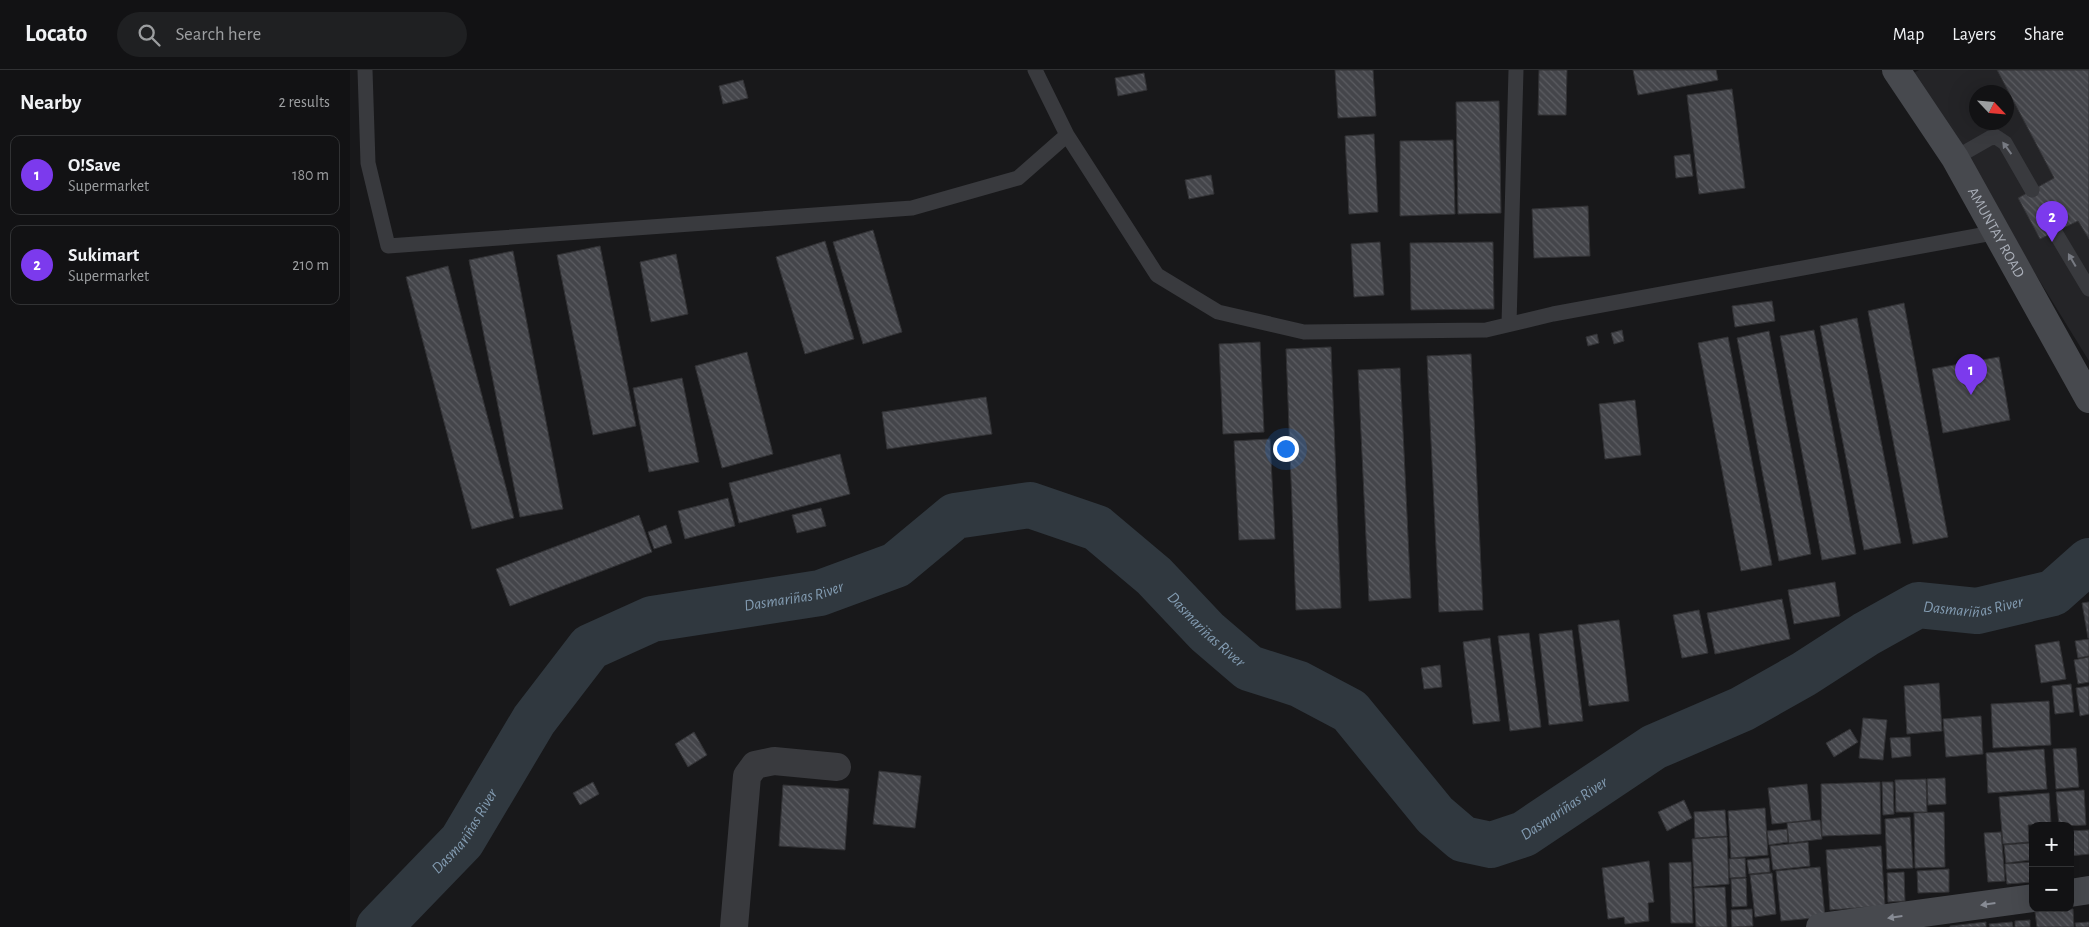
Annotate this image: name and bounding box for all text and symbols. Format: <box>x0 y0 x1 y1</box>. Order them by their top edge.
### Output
search box <box>117 12 467 57</box>
icon: search <box>135 21 163 49</box>
text: Locato <box>25 22 87 46</box>
text: Search here <box>175 25 261 44</box>
text: Map <box>1893 26 1924 44</box>
text: Layers <box>1952 26 1996 44</box>
text: Share <box>2024 26 2064 44</box>
north arrow <box>1969 85 2014 130</box>
text: Nearby <box>20 92 81 113</box>
text: 2 results <box>278 94 330 110</box>
one-way arrow <box>2002 141 2012 155</box>
text: O!Save <box>68 156 121 175</box>
text: 1 <box>34 167 40 183</box>
text: 180 m <box>292 167 329 183</box>
text: Supermarket <box>68 178 149 194</box>
street label: AMUNTAY ROAD <box>1965 185 2027 281</box>
pin: 2 <box>2036 201 2068 242</box>
text: Sukimart <box>68 246 139 265</box>
one-way arrow <box>2068 254 2077 267</box>
text: 2 <box>33 257 41 273</box>
text: 210 m <box>292 257 329 273</box>
text: Supermarket <box>68 268 149 284</box>
pin: 1 <box>1955 354 1987 395</box>
your location <box>1273 436 1299 462</box>
water label: Dasmariñas River <box>743 578 846 614</box>
water label: Dasmariñas River <box>1164 589 1249 671</box>
water label: Dasmariñas River <box>1922 593 2025 620</box>
water label: Dasmariñas River <box>1518 773 1611 843</box>
water label: Dasmariñas River <box>429 785 501 877</box>
map controls <box>2029 822 2074 912</box>
button: + <box>2029 822 2074 867</box>
button: − <box>2029 867 2074 912</box>
one-way arrow <box>1980 900 1996 908</box>
one-way arrow <box>1887 913 1903 921</box>

